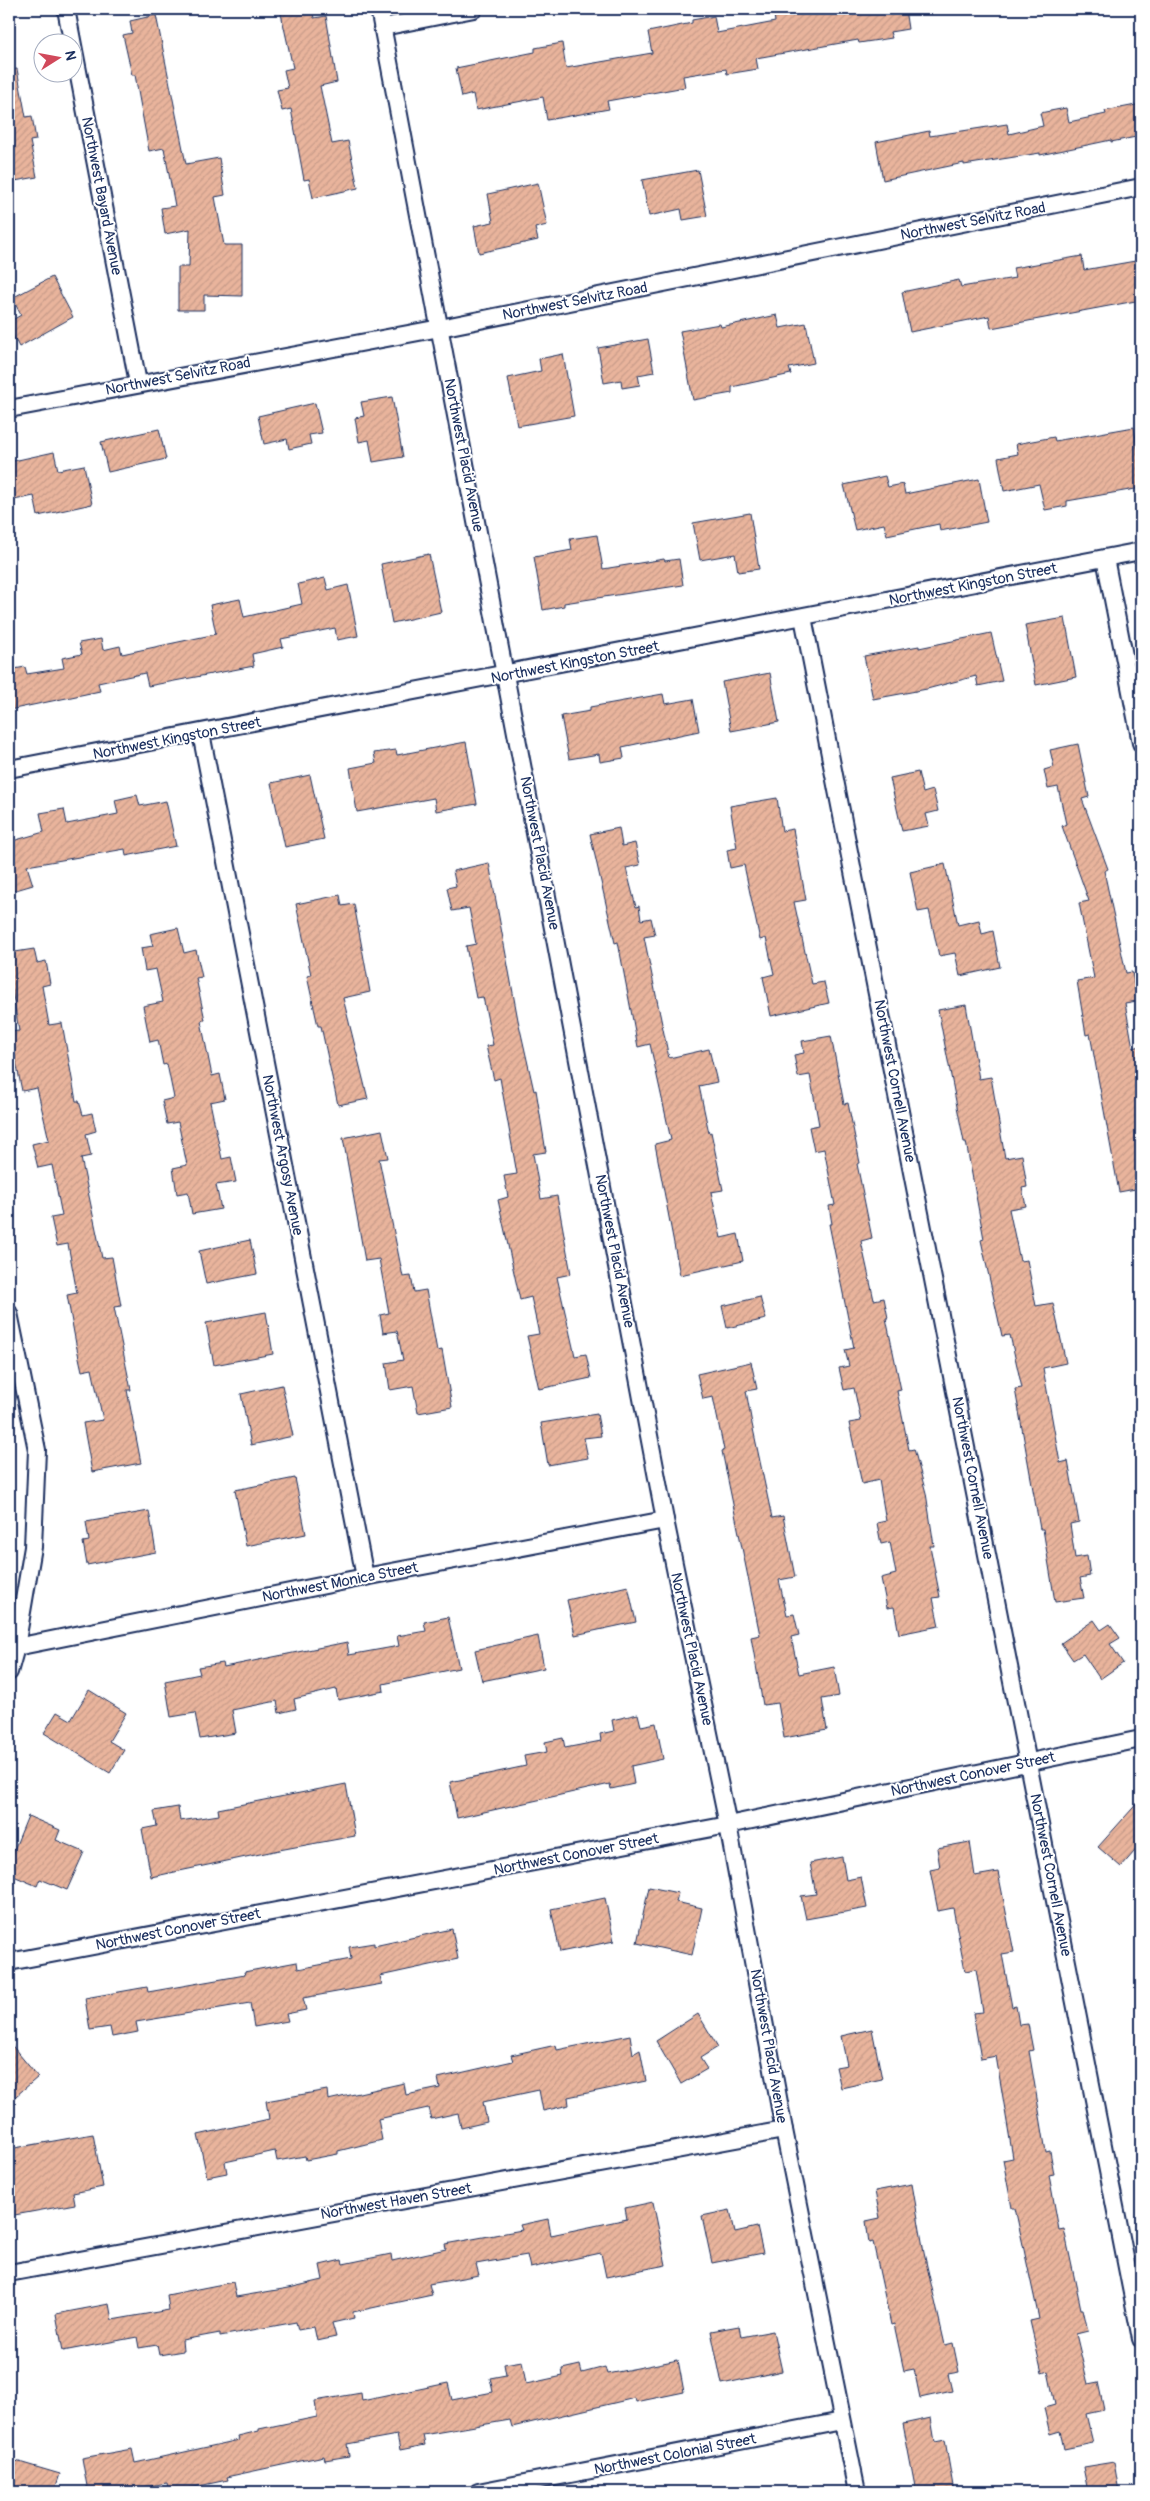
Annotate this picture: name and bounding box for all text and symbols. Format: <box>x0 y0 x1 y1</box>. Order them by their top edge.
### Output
north arrow <box>32 32 82 82</box>
text: N <box>61 49 80 62</box>
street label: Northwest Bayard Avenue <box>77 115 126 277</box>
street label: Northwest Selvitz Road <box>899 198 1047 245</box>
street label: Northwest Selvitz Road <box>501 278 649 325</box>
street label: Northwest Selvitz Road <box>104 353 252 400</box>
street label: Northwest Placid Avenue <box>439 377 488 534</box>
street label: Northwest Kingston Street <box>887 559 1060 610</box>
street label: Northwest Kingston Street <box>489 637 662 688</box>
street label: Northwest Kingston Street <box>91 713 264 764</box>
street label: Northwest Placid Avenue <box>515 775 564 932</box>
street label: Northwest Cornell Avenue <box>869 998 920 1165</box>
street label: Northwest Argosy Avenue <box>258 1073 308 1238</box>
street label: Northwest Placid Avenue <box>590 1173 639 1330</box>
street label: Northwest Cornell Avenue <box>947 1395 998 1562</box>
street label: Northwest Monica Street <box>260 1558 421 1607</box>
street label: Northwest Placid Avenue <box>666 1571 717 1728</box>
street label: Northwest Conover Street <box>889 1748 1058 1801</box>
street label: Northwest Cornell Avenue <box>1025 1792 1076 1959</box>
street label: Northwest Conover Street <box>492 1829 661 1880</box>
street label: Northwest Conover Street <box>94 1904 263 1955</box>
street label: Northwest Placid Avenue <box>746 1968 792 2125</box>
street label: Northwest Haven Street <box>319 2179 474 2224</box>
street label: Northwest Colonial Street <box>592 2429 759 2480</box>

